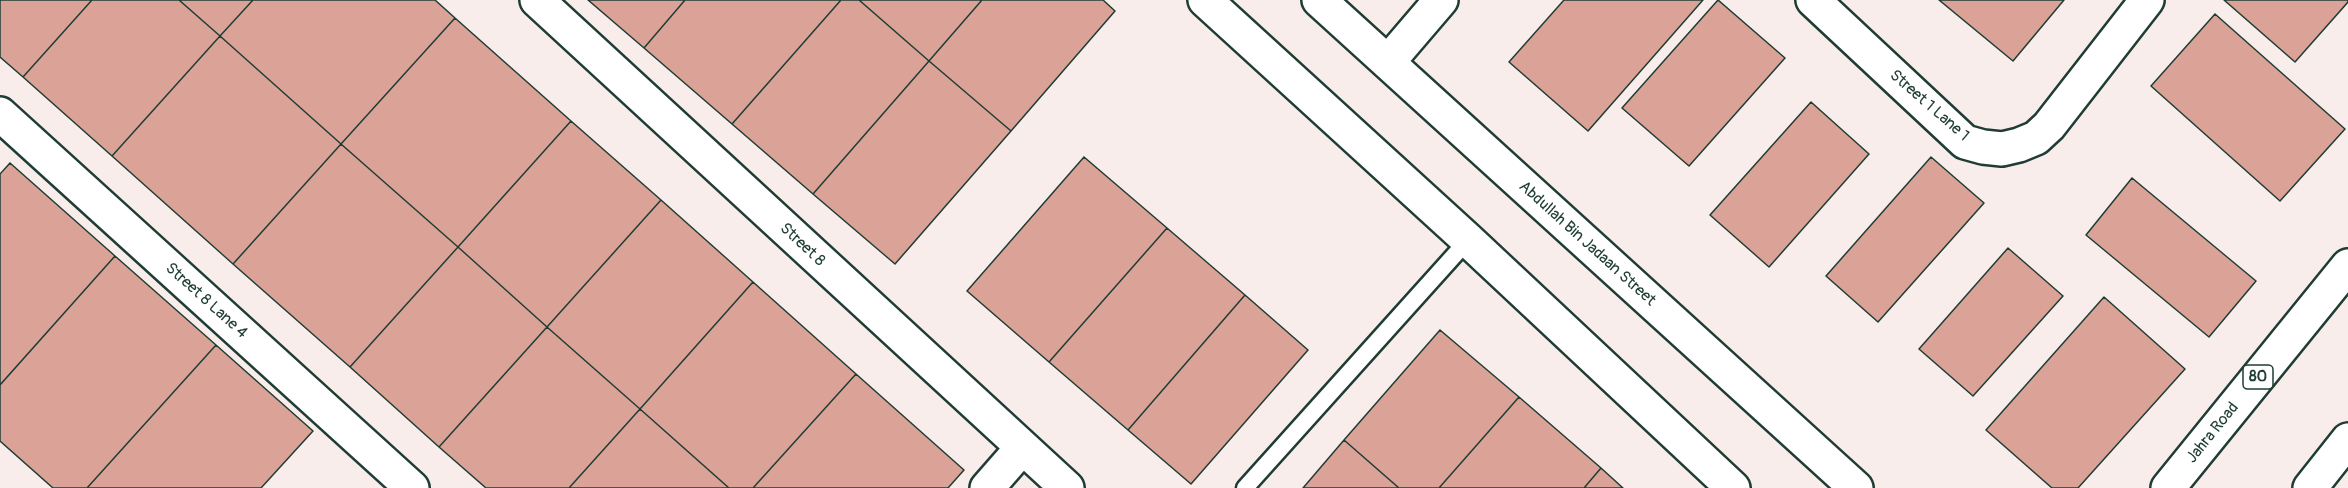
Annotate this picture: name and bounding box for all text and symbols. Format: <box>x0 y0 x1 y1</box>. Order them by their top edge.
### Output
street label: Street 1 Lane 1 <box>1885 66 1973 146</box>
street label: Abdullah Bin Jadaan Street <box>1515 177 1659 311</box>
street label: Street 8 <box>775 219 829 271</box>
street label: Street 8 Lane 4 <box>161 259 251 343</box>
road number: 80 <box>2243 365 2273 389</box>
street label: Jahra Road <box>2183 399 2243 467</box>

